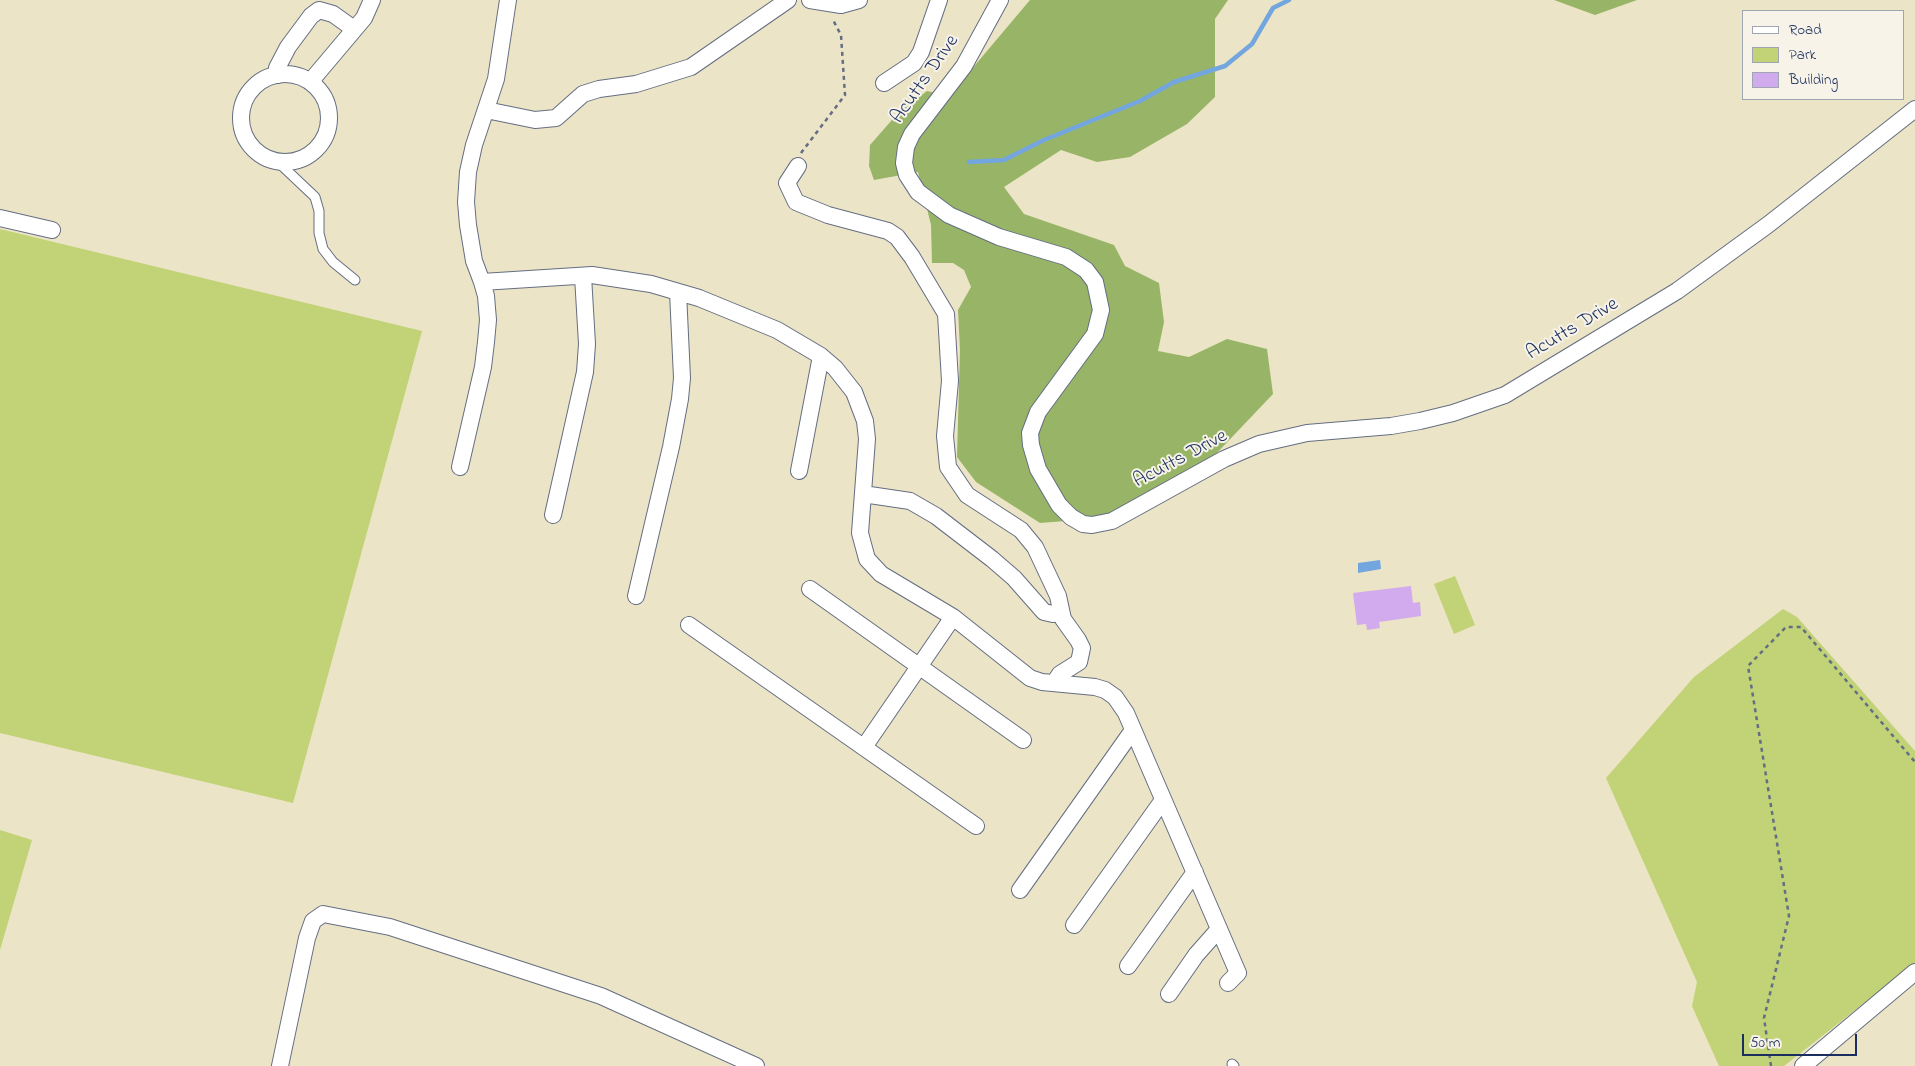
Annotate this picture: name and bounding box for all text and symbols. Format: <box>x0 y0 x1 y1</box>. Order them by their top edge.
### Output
legend <box>1742 10 1905 100</box>
text: Road <box>1789 19 1822 41</box>
street label: Acutts Drive <box>887 31 965 129</box>
text: Park <box>1789 44 1816 66</box>
text: Building <box>1789 69 1838 91</box>
street label: Acutts Drive <box>1523 293 1623 367</box>
street label: Acutts Drive <box>1130 425 1232 495</box>
scale bar <box>1745 1024 1860 1056</box>
text: 50 m <box>1750 1032 1780 1054</box>

